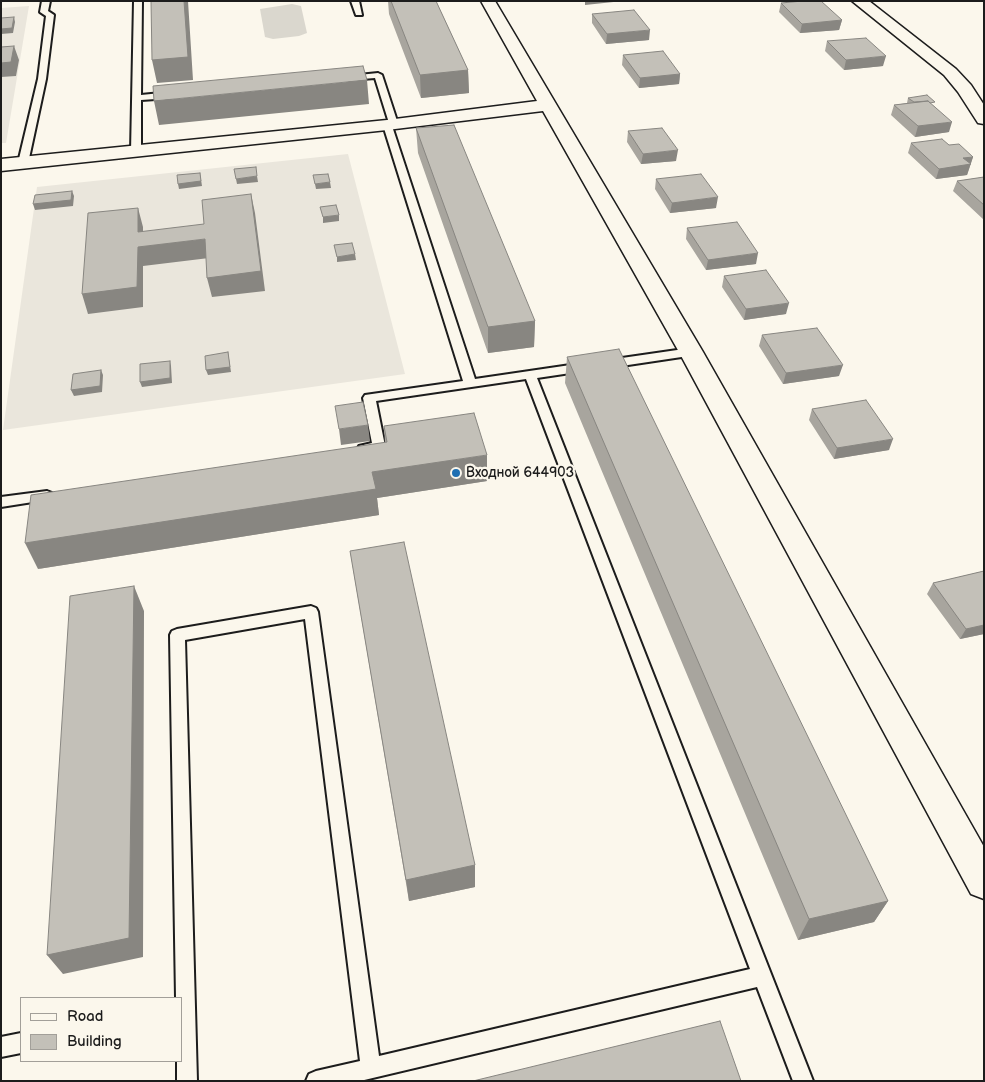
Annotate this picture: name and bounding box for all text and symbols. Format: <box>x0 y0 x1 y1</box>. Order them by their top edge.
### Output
place label: Входной 644903 <box>466 465 574 481</box>
marker: Входной 644903 <box>450 467 462 479</box>
legend <box>20 997 182 1062</box>
text: Road <box>67 1007 103 1026</box>
text: Building <box>67 1032 122 1051</box>

